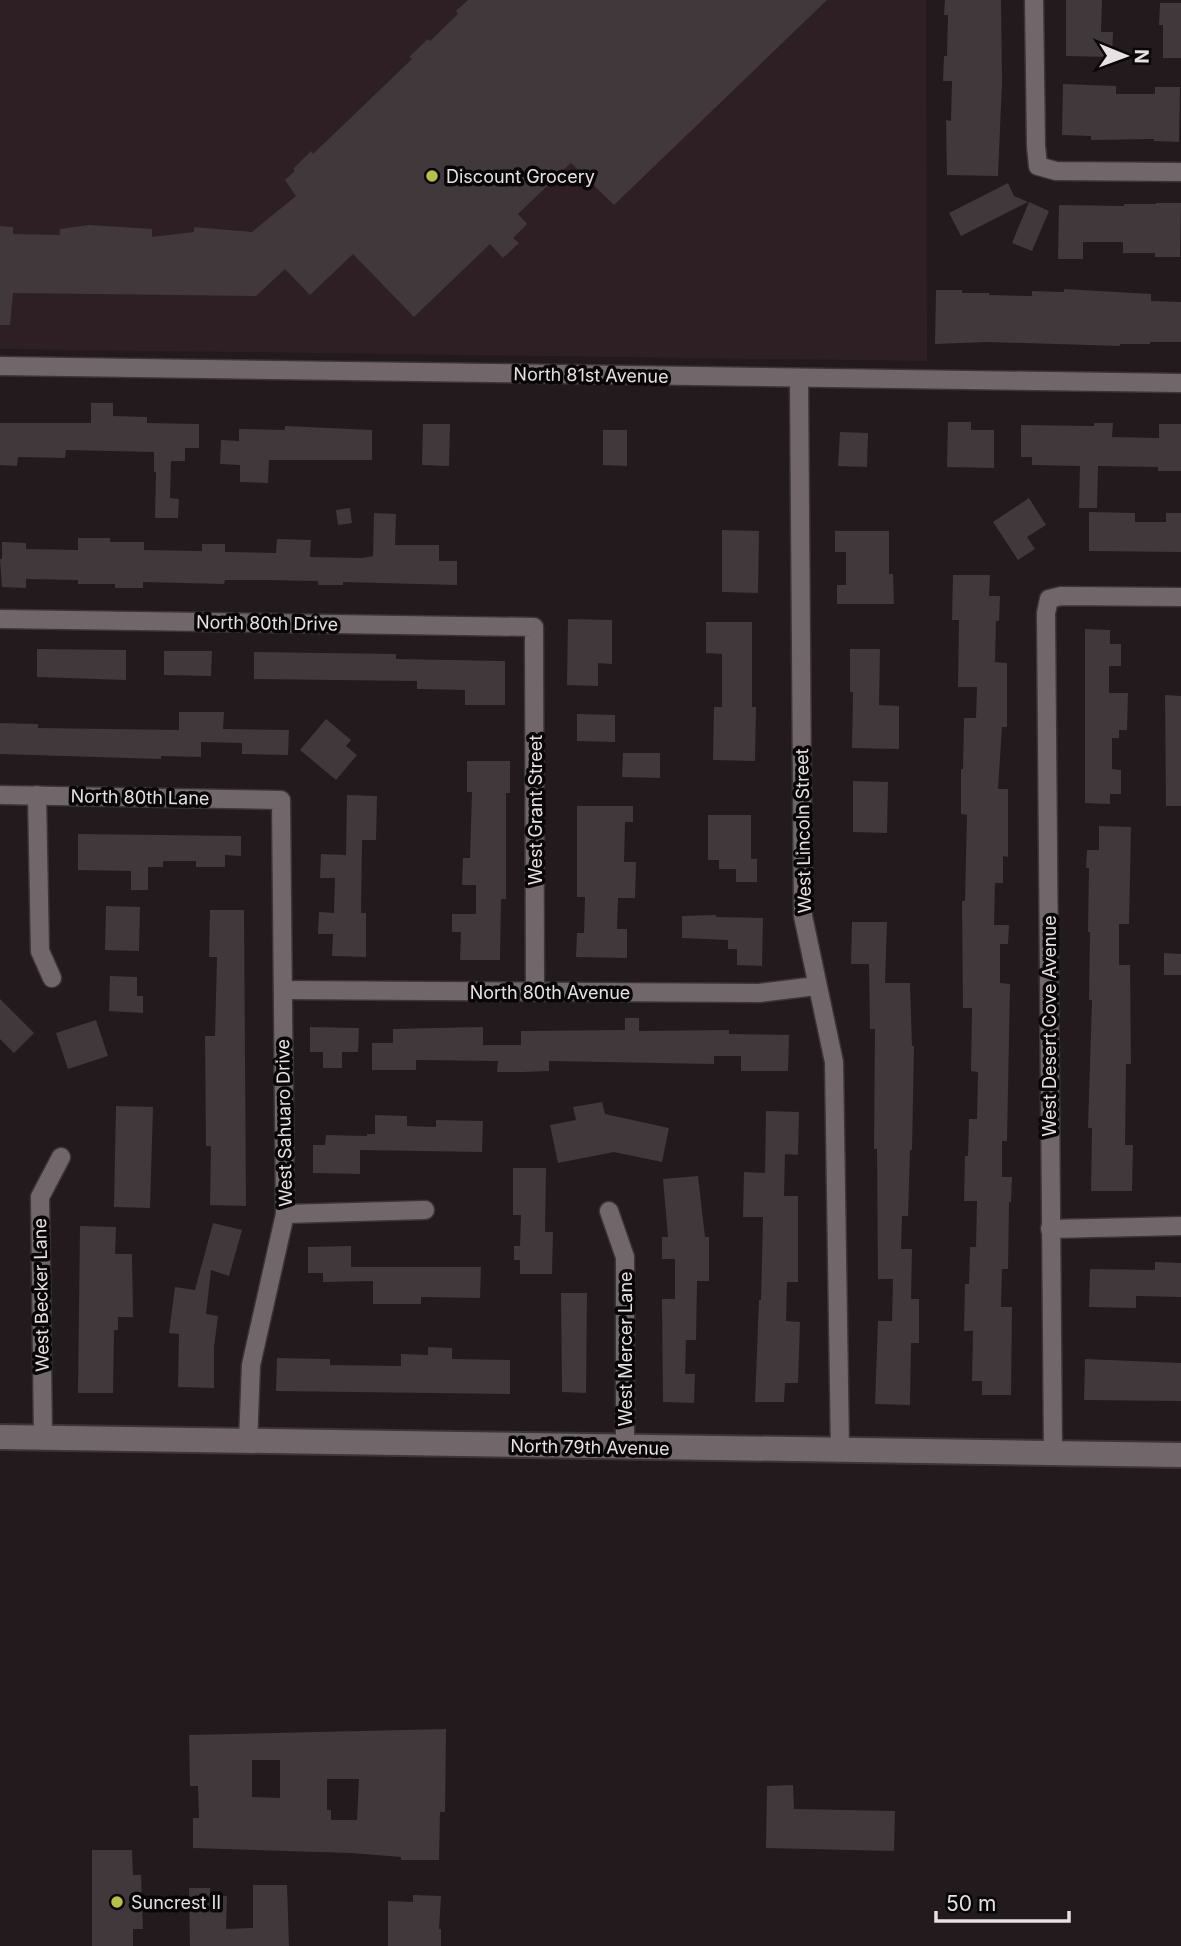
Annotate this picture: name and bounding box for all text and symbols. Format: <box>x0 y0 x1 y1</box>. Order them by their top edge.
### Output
north arrow <box>1090 21 1160 91</box>
text: N <box>1130 49 1153 64</box>
place label: Discount Grocery <box>446 166 595 187</box>
marker: Discount Grocery <box>424 168 440 184</box>
street label: North 81st Avenue <box>513 363 669 387</box>
street label: North 80th Drive <box>196 611 338 635</box>
street label: West Grant Street <box>525 735 546 885</box>
street label: West Lincoln Street <box>791 748 815 914</box>
street label: North 80th Lane <box>70 785 210 809</box>
street label: West Desert Cove Avenue <box>1039 915 1060 1137</box>
street label: North 80th Avenue <box>470 982 630 1003</box>
street label: West Sahuaro Drive <box>272 1039 296 1207</box>
street label: West Becker Lane <box>29 1218 53 1372</box>
street label: West Mercer Lane <box>615 1271 636 1427</box>
street label: North 79th Avenue <box>510 1435 670 1459</box>
scale bar <box>936 1880 1069 1924</box>
text: 50 m <box>946 1891 996 1916</box>
place label: Suncrest II <box>131 1892 221 1913</box>
marker: Suncrest II <box>109 1894 125 1910</box>

